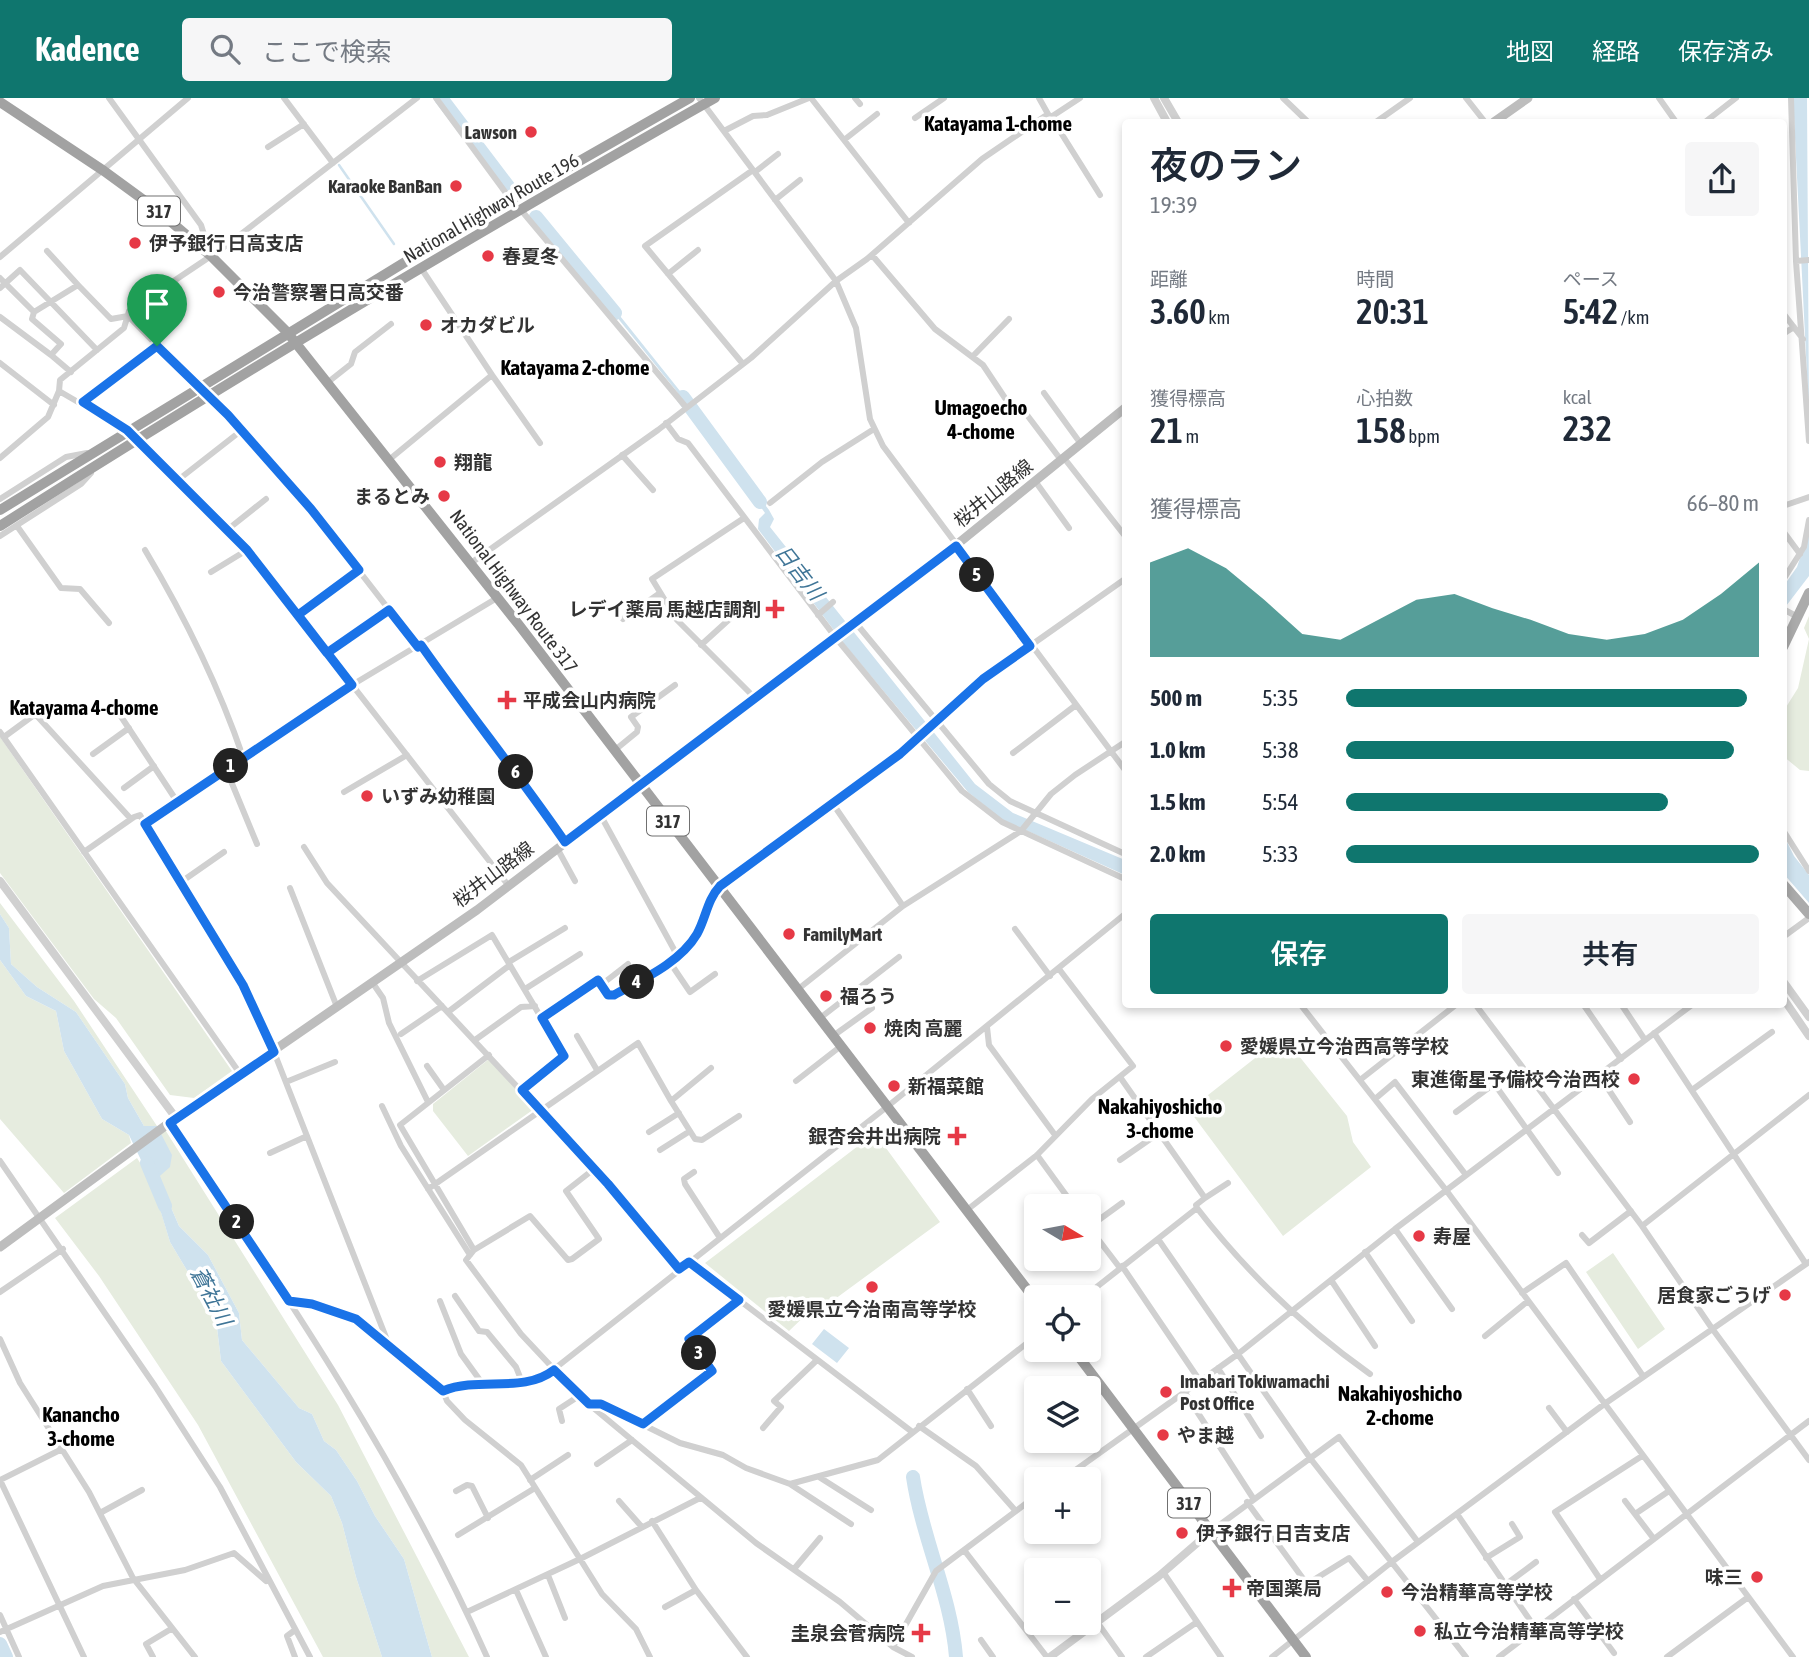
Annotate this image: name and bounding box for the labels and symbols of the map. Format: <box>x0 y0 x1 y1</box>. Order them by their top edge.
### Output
district label: Katayama 1-chome <box>924 111 1072 135</box>
place label: Lawson <box>465 121 517 143</box>
marker: Lawson <box>523 124 539 140</box>
street label: National Highway Route 196 <box>399 149 583 267</box>
place label: Karaoke BanBan <box>328 175 442 197</box>
marker: Karaoke BanBan <box>448 178 464 194</box>
road number: 317 <box>138 196 180 226</box>
place label: 伊予銀行 日高支店 <box>149 232 304 254</box>
marker: 伊予銀行 日高支店 <box>127 235 143 251</box>
place label: 春夏冬 <box>502 245 559 267</box>
marker: 春夏冬 <box>480 248 496 264</box>
pin <box>127 274 187 346</box>
place label: 今治警察署日高交番 <box>233 281 404 303</box>
marker: 今治警察署日高交番 <box>211 284 227 300</box>
place label: オカダビル <box>440 314 535 336</box>
marker: オカダビル <box>418 317 434 333</box>
district label: Katayama 2-chome <box>500 355 650 379</box>
district label: Umagoecho 4-chome <box>934 395 1028 443</box>
place label: 翔龍 <box>454 451 492 473</box>
marker: 翔龍 <box>432 454 448 470</box>
street label: 桜井山路線 <box>949 455 1037 531</box>
place label: まるとみ <box>354 485 430 507</box>
marker: まるとみ <box>436 488 452 504</box>
street label: National Highway Route 317 <box>445 505 583 677</box>
water label: 日吉川 <box>771 540 830 606</box>
pin: 5 <box>960 558 995 592</box>
place label: レデイ薬局 馬越店調剤 <box>568 598 761 620</box>
marker: レデイ薬局 馬越店調剤 <box>767 601 783 617</box>
place label: 平成会山内病院 <box>523 689 656 711</box>
marker: 平成会山内病院 <box>497 690 517 710</box>
district label: Katayama 4-chome <box>9 695 159 719</box>
pin: 1 <box>214 748 248 784</box>
pin: 6 <box>498 754 534 790</box>
place label: いずみ幼稚園 <box>381 785 495 807</box>
marker: いずみ幼稚園 <box>359 788 375 804</box>
road number: 317 <box>647 806 689 836</box>
street label: 桜井山路線 <box>448 837 538 911</box>
place label: FamilyMart <box>803 923 883 945</box>
marker: FamilyMart <box>781 926 797 942</box>
pin: 4 <box>620 964 654 1000</box>
place label: 福ろう <box>840 985 897 1007</box>
marker: 福ろう <box>818 988 834 1004</box>
place label: 焼肉 高麗 <box>884 1017 963 1039</box>
marker: 焼肉 高麗 <box>862 1020 878 1036</box>
place label: 愛媛県立今治西高等学校 <box>1240 1035 1449 1057</box>
marker: 愛媛県立今治西高等学校 <box>1218 1038 1234 1054</box>
place label: 東進衛星予備校今治西校 <box>1411 1068 1620 1090</box>
marker: 東進衛星予備校今治西校 <box>1626 1071 1642 1087</box>
place label: 新福菜館 <box>908 1075 984 1097</box>
marker: 新福菜館 <box>886 1078 902 1094</box>
district label: Nakahiyoshicho 3-chome <box>1098 1094 1222 1142</box>
place label: 銀杏会井出病院 <box>808 1125 941 1147</box>
marker: 銀杏会井出病院 <box>947 1126 967 1146</box>
north arrow <box>1024 1194 1101 1270</box>
pin: 2 <box>219 1204 254 1240</box>
place label: 寿屋 <box>1433 1225 1471 1247</box>
marker: 寿屋 <box>1411 1228 1427 1244</box>
water label: 蒼社川 <box>187 1263 238 1331</box>
marker: 愛媛県立今治南高等学校 <box>864 1279 880 1295</box>
place label: 居食家ごうげ <box>1657 1284 1771 1306</box>
marker: 居食家ごうげ <box>1777 1287 1793 1303</box>
place label: 愛媛県立今治南高等学校 <box>767 1298 977 1320</box>
pin: 3 <box>682 1336 716 1370</box>
place label: Imabari Tokiwamachi Post Office <box>1180 1370 1330 1414</box>
district label: Nakahiyoshicho 2-chome <box>1338 1381 1462 1429</box>
marker: Imabari Tokiwamachi Post Office <box>1158 1384 1174 1400</box>
district label: Kanancho 3-chome <box>42 1402 120 1450</box>
place label: やま越 <box>1177 1424 1234 1446</box>
marker: やま越 <box>1155 1427 1171 1443</box>
road number: 317 <box>1168 1488 1210 1518</box>
place label: 伊予銀行 日吉支店 <box>1196 1522 1351 1544</box>
marker: 伊予銀行 日吉支店 <box>1174 1525 1190 1541</box>
place label: 味三 <box>1705 1566 1743 1588</box>
marker: 味三 <box>1749 1569 1765 1585</box>
place label: 帝国薬局 <box>1246 1577 1322 1599</box>
marker: 帝国薬局 <box>1224 1580 1240 1596</box>
place label: 今治精華高等学校 <box>1401 1581 1553 1603</box>
marker: 今治精華高等学校 <box>1379 1584 1395 1600</box>
place label: 私立今治精華高等学校 <box>1434 1620 1624 1642</box>
place label: 圭泉会菅病院 <box>791 1622 905 1644</box>
marker: 圭泉会菅病院 <box>911 1623 931 1643</box>
marker: 私立今治精華高等学校 <box>1412 1623 1428 1639</box>

